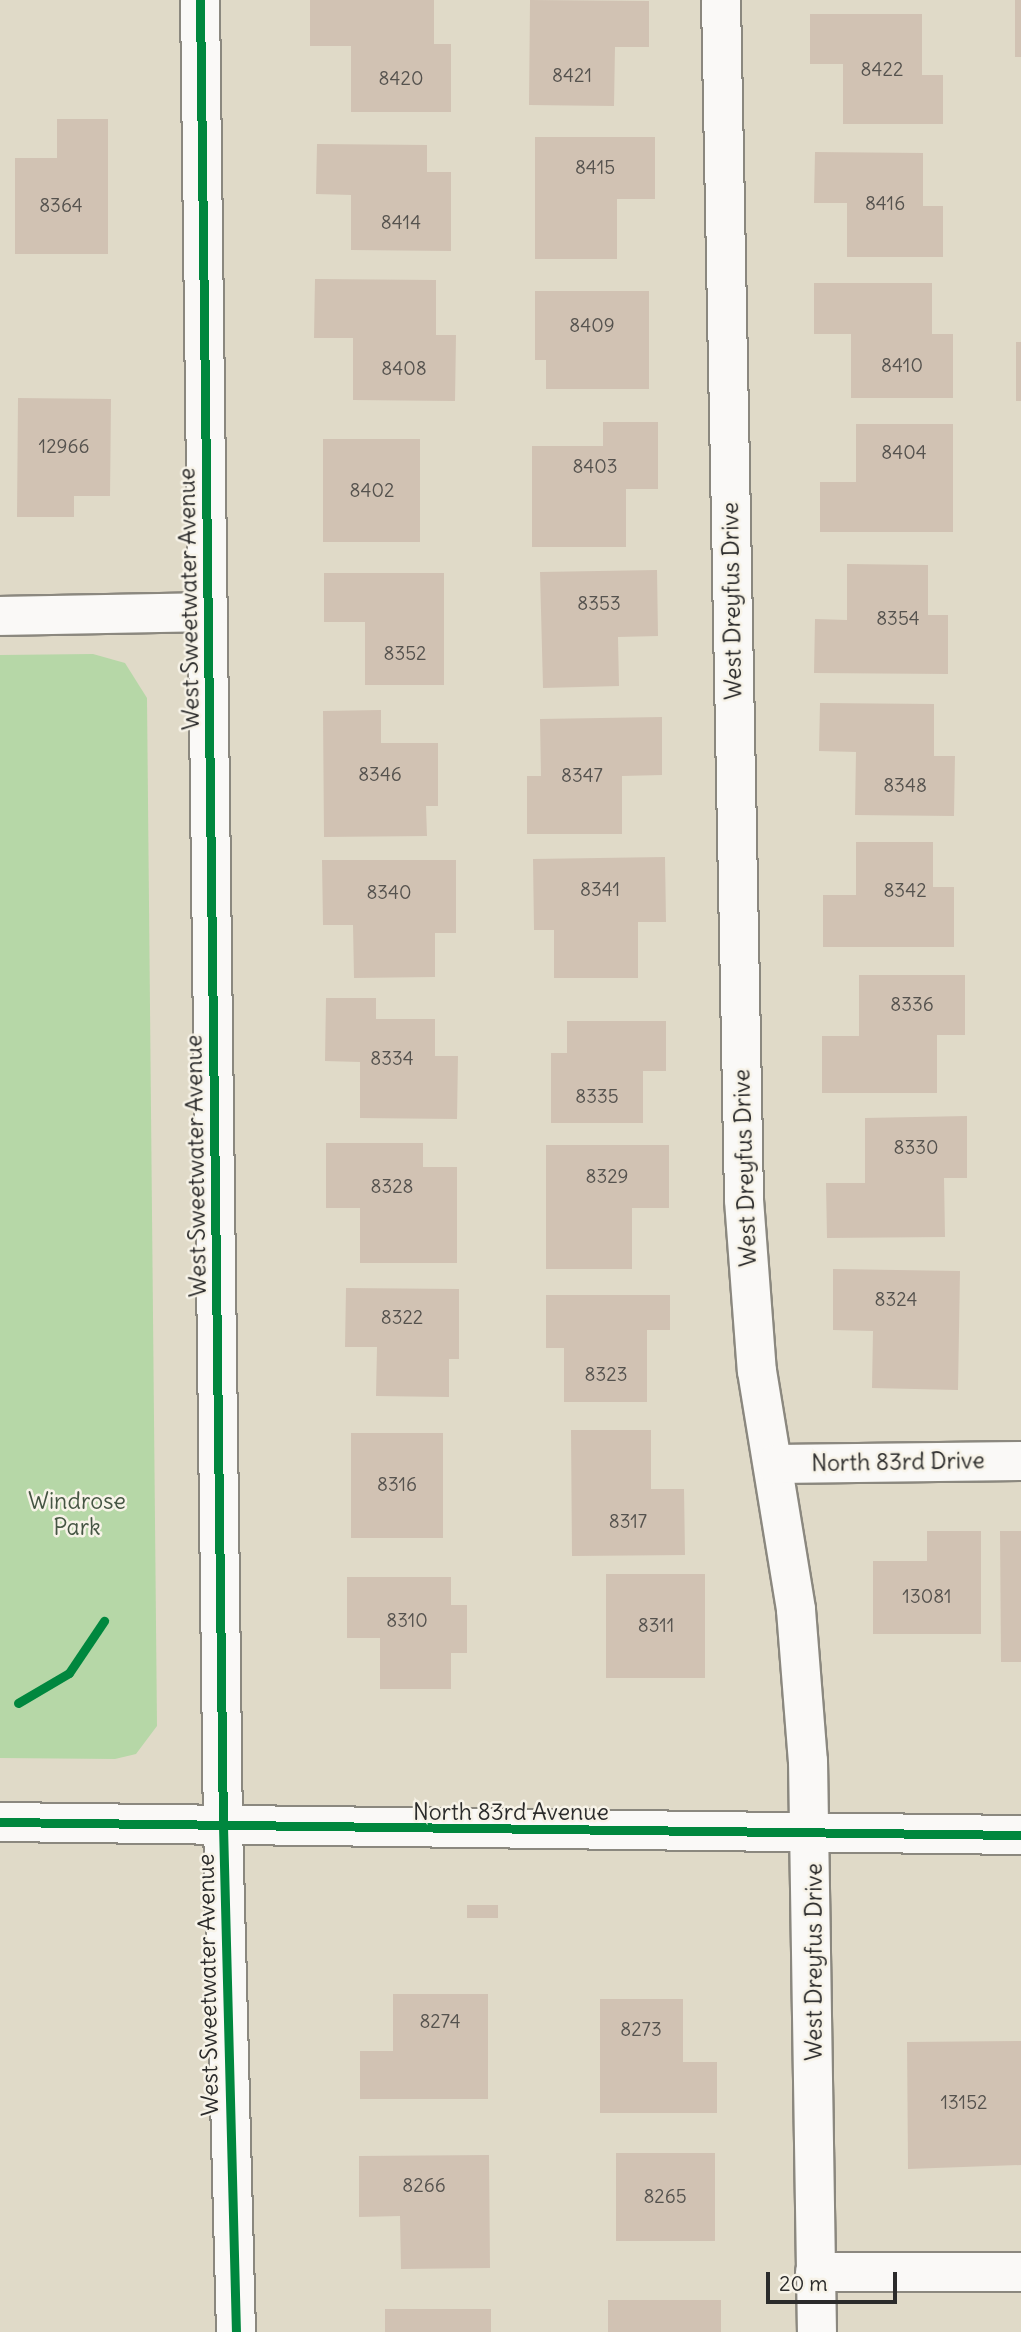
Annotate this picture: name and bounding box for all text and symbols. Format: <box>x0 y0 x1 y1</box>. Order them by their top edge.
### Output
house number: 8422 <box>861 59 903 81</box>
house number: 8421 <box>552 65 592 87</box>
house number: 8420 <box>379 68 423 90</box>
house number: 8415 <box>575 157 615 179</box>
house number: 8416 <box>865 193 905 215</box>
house number: 8364 <box>39 195 83 217</box>
house number: 8414 <box>381 212 421 234</box>
house number: 8409 <box>569 315 615 337</box>
house number: 8410 <box>881 355 923 377</box>
house number: 8408 <box>381 358 427 380</box>
house number: 12966 <box>39 436 89 458</box>
house number: 8404 <box>881 442 927 464</box>
house number: 8403 <box>572 456 618 478</box>
street label: West Sweetwater Avenue <box>173 468 205 730</box>
house number: 8402 <box>350 480 394 502</box>
street label: West Dreyfus Drive <box>716 502 748 700</box>
house number: 8353 <box>577 593 621 615</box>
house number: 8354 <box>876 608 920 630</box>
house number: 8352 <box>383 643 427 665</box>
house number: 8346 <box>358 764 402 786</box>
house number: 8347 <box>561 765 603 787</box>
house number: 8348 <box>883 775 927 797</box>
house number: 8341 <box>580 879 620 901</box>
house number: 8342 <box>883 880 927 902</box>
house number: 8340 <box>366 882 412 904</box>
house number: 8336 <box>890 994 934 1016</box>
street label: West Sweetwater Avenue <box>180 1035 212 1297</box>
house number: 8334 <box>370 1048 414 1070</box>
street label: West Dreyfus Drive <box>728 1069 762 1267</box>
house number: 8335 <box>575 1086 619 1108</box>
house number: 8330 <box>893 1137 939 1159</box>
house number: 8329 <box>585 1166 629 1188</box>
house number: 8328 <box>370 1176 414 1198</box>
house number: 8324 <box>875 1289 917 1311</box>
house number: 8322 <box>381 1307 423 1329</box>
house number: 8323 <box>585 1364 627 1386</box>
street label: North 83rd Drive <box>811 1447 985 1477</box>
house number: 8316 <box>377 1474 417 1496</box>
park label: Windrose Park <box>28 1487 126 1541</box>
house number: 8317 <box>609 1511 647 1533</box>
house number: 13081 <box>902 1586 952 1608</box>
house number: 8310 <box>386 1610 428 1632</box>
house number: 8311 <box>638 1615 674 1637</box>
street label: North 83rd Avenue <box>413 1798 609 1826</box>
street label: West Sweetwater Avenue <box>192 1854 224 2116</box>
street label: West Dreyfus Drive <box>800 1863 828 2061</box>
house number: 8274 <box>419 2011 461 2033</box>
house number: 8273 <box>620 2019 662 2041</box>
house number: 13152 <box>940 2092 988 2114</box>
house number: 8266 <box>402 2175 446 2197</box>
house number: 8265 <box>643 2186 687 2208</box>
scale bar <box>769 2258 900 2302</box>
text: 20 m <box>779 2270 828 2297</box>

